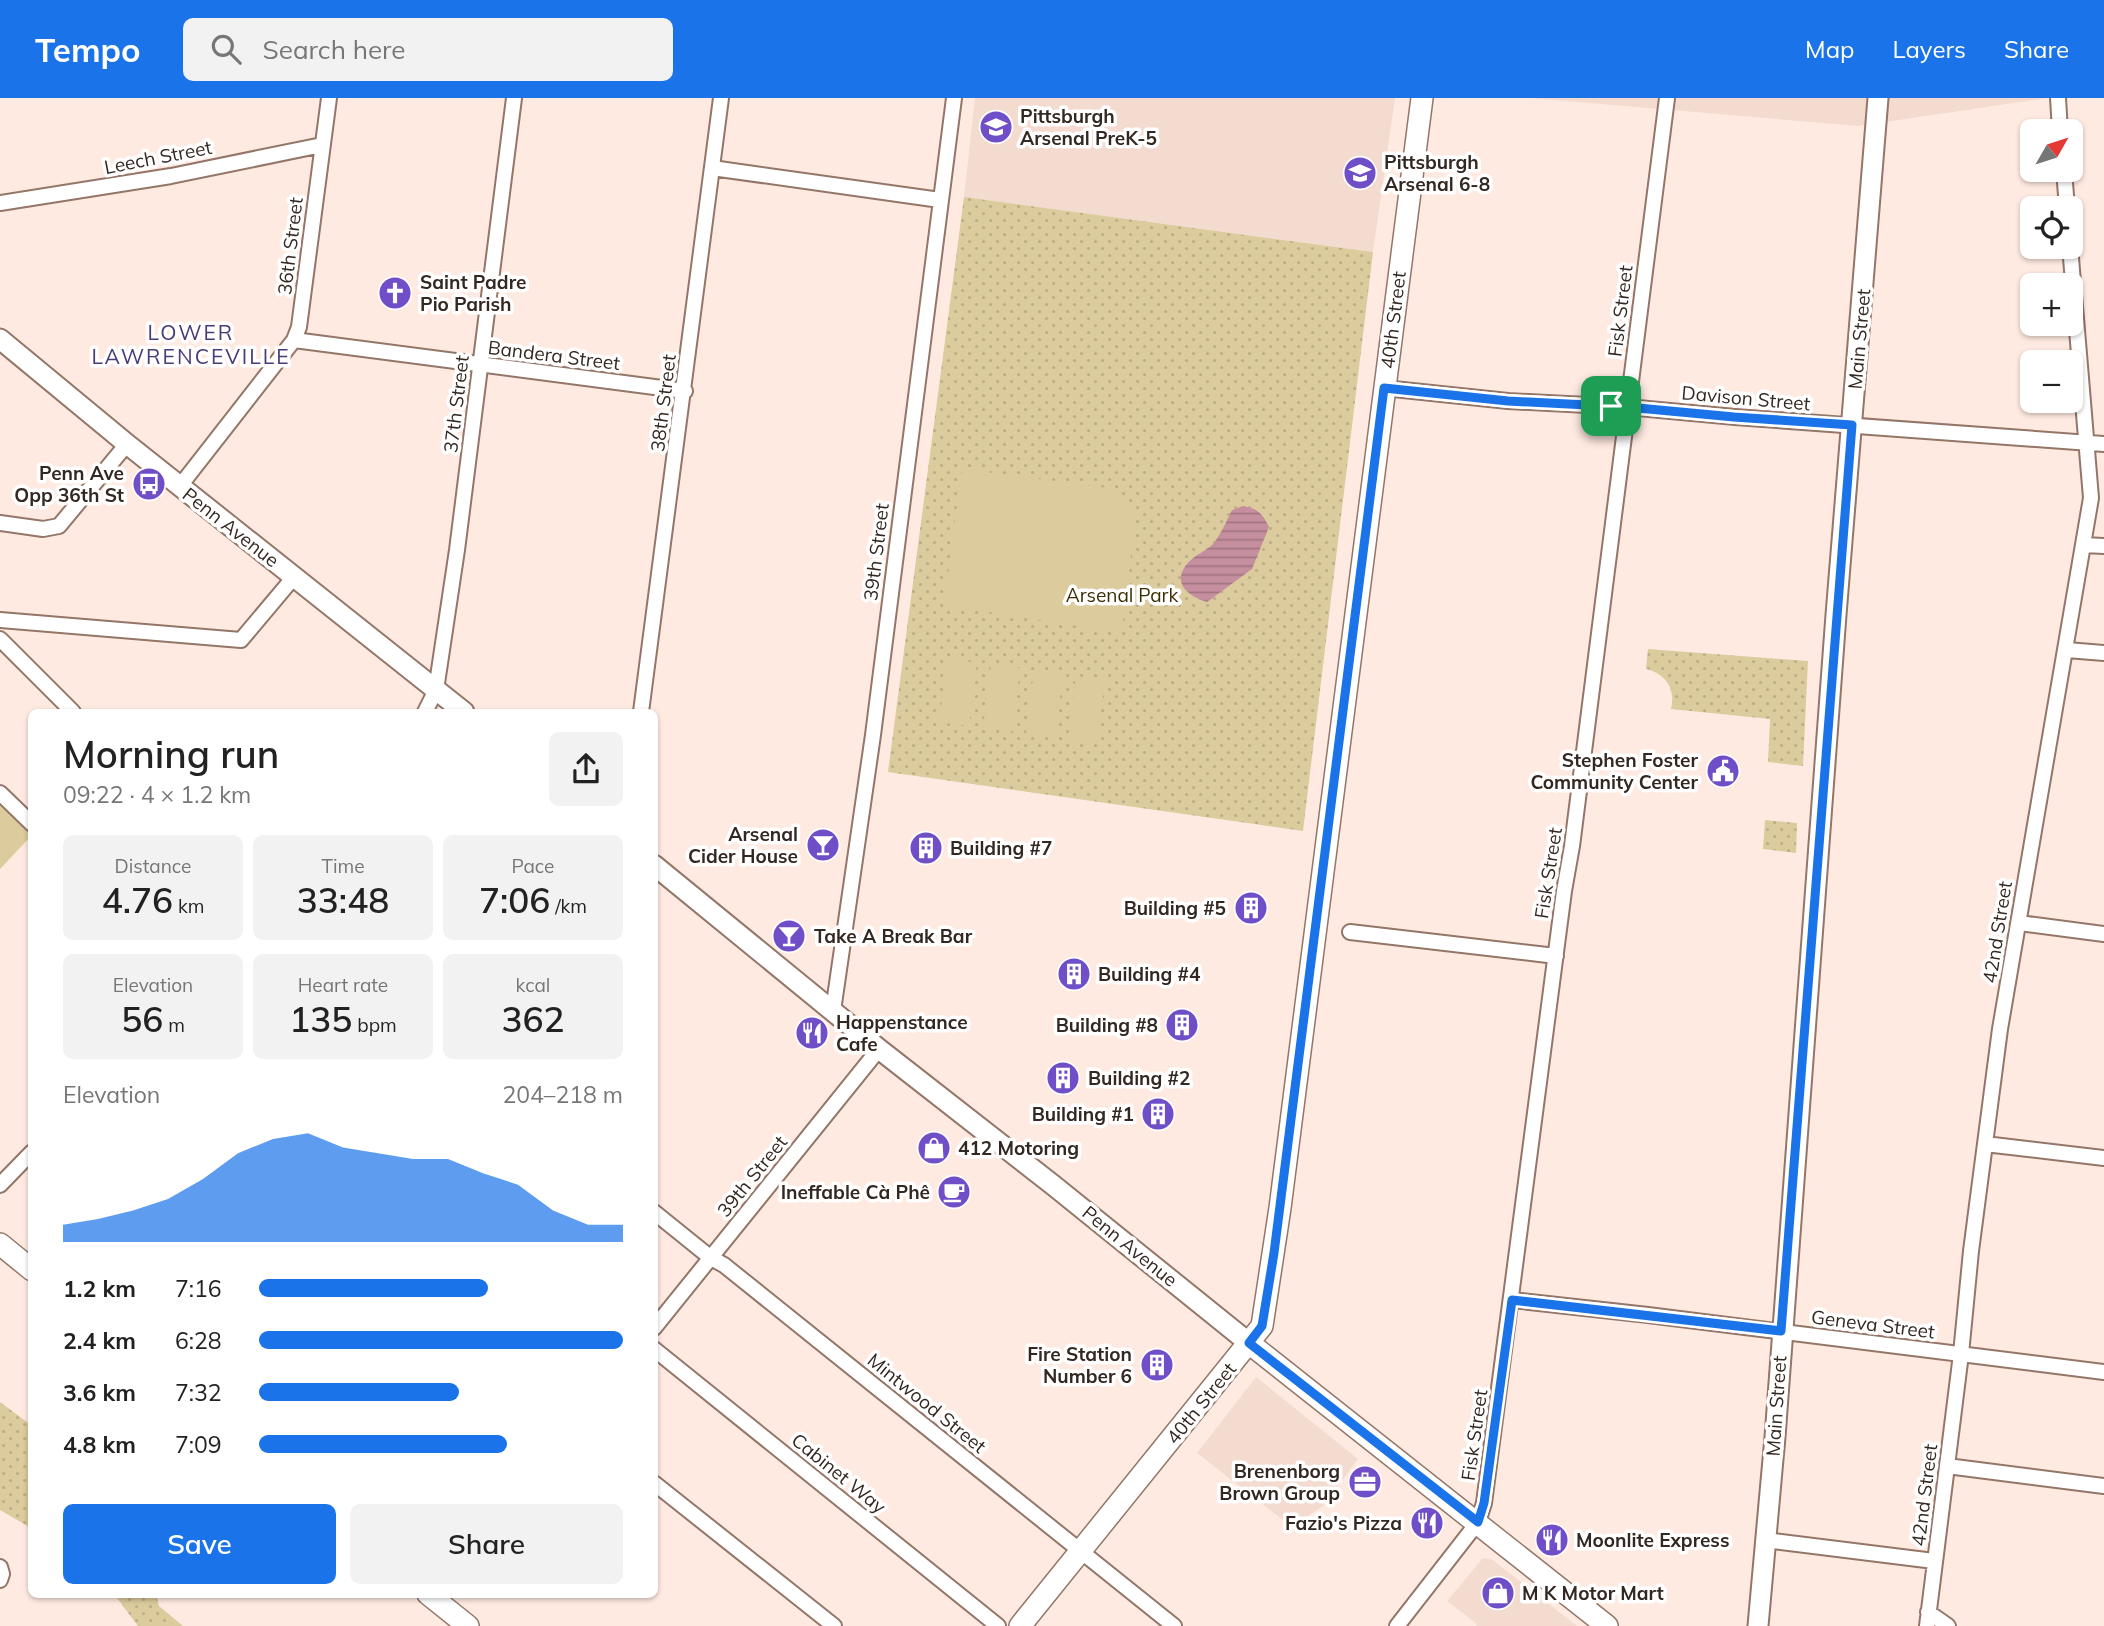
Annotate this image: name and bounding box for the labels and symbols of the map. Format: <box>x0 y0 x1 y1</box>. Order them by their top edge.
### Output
place label: Pittsburgh Arsenal PreK-5 <box>1020 104 1157 150</box>
school or university icon: Pittsburgh Arsenal PreK-5 <box>977 108 1015 146</box>
north arrow <box>2020 119 2082 182</box>
street label: Leech Street <box>102 135 214 179</box>
place label: Pittsburgh Arsenal 6-8 <box>1384 150 1490 196</box>
school or university icon: Pittsburgh Arsenal 6-8 <box>1341 154 1379 192</box>
street label: 36th Street <box>272 196 308 296</box>
street label: Fisk Street <box>1602 264 1638 358</box>
place label: Saint Padre Pio Parish <box>420 270 526 316</box>
street label: 40th Street <box>1375 270 1411 370</box>
church icon: Saint Padre Pio Parish <box>376 274 414 312</box>
street label: Main Street <box>1843 287 1875 390</box>
district label: LOWER LAWRENCEVILLE <box>91 319 291 369</box>
street label: Bandera Street <box>487 335 622 375</box>
street label: 38th Street <box>645 353 681 453</box>
street label: 37th Street <box>438 354 474 454</box>
pin <box>1581 376 1641 436</box>
street label: Davison Street <box>1681 380 1812 416</box>
place label: Penn Ave Opp 36th St <box>14 461 124 507</box>
bus stop icon: Penn Ave Opp 36th St <box>130 465 168 503</box>
street label: Penn Avenue <box>178 482 284 572</box>
street label: 39th Street <box>858 502 894 602</box>
park label: Arsenal Park <box>1066 583 1178 607</box>
place label: Stephen Foster Community Center <box>1530 748 1699 794</box>
public building icon: Stephen Foster Community Center <box>1704 752 1742 790</box>
place label: Arsenal Cider House <box>688 822 798 868</box>
street label: Fisk Street <box>1529 825 1567 920</box>
bar icon: Arsenal Cider House <box>804 826 842 864</box>
building icon: Building #7 <box>907 829 945 867</box>
place label: Building #7 <box>950 836 1052 860</box>
street label: 42nd Street <box>1977 879 2017 985</box>
building icon: Building #5 <box>1232 889 1270 927</box>
place label: Building #5 <box>1124 896 1226 920</box>
bar icon: Take A Break Bar <box>770 917 808 955</box>
place label: Take A Break Bar <box>814 924 973 948</box>
building icon: Building #4 <box>1055 955 1093 993</box>
place label: Building #4 <box>1098 962 1201 986</box>
building icon: Building #8 <box>1163 1006 1201 1044</box>
place label: Happenstance Cafe <box>836 1010 968 1056</box>
place label: Building #8 <box>1056 1013 1158 1037</box>
restaurant icon: Happenstance Cafe <box>793 1014 831 1052</box>
building icon: Building #2 <box>1044 1059 1082 1097</box>
place label: Building #2 <box>1088 1066 1190 1090</box>
building icon: Building #1 <box>1139 1095 1177 1133</box>
place label: Building #1 <box>1032 1102 1134 1126</box>
shop icon: 412 Motoring <box>915 1129 953 1167</box>
street label: 39th Street <box>712 1130 792 1222</box>
place label: 412 Motoring <box>958 1136 1079 1160</box>
cafe icon: Ineffable Cà Phê <box>935 1173 973 1211</box>
place label: Ineffable Cà Phê <box>781 1180 930 1204</box>
street label: Penn Avenue <box>1077 1200 1183 1292</box>
street label: Geneva Street <box>1810 1305 1937 1344</box>
place label: Fire Station Number 6 <box>1027 1342 1132 1388</box>
building icon: Fire Station Number 6 <box>1138 1346 1176 1384</box>
street label: Mintwood Street <box>863 1348 991 1458</box>
street label: Main Street <box>1761 1355 1792 1457</box>
street label: 40th Street <box>1161 1357 1241 1449</box>
street label: Fisk Street <box>1456 1387 1492 1482</box>
street label: Cabinet Way <box>787 1428 891 1518</box>
street label: 42nd Street <box>1906 1442 1942 1548</box>
place label: Brenenborg Brown Group <box>1219 1459 1340 1505</box>
office icon: Brenenborg Brown Group <box>1346 1463 1384 1501</box>
restaurant icon: Fazio's Pizza <box>1408 1504 1446 1542</box>
place label: Fazio's Pizza <box>1285 1511 1402 1535</box>
restaurant icon: Moonlite Express <box>1533 1521 1571 1559</box>
place label: Moonlite Express <box>1576 1528 1729 1552</box>
shop icon: M K Motor Mart <box>1479 1574 1517 1612</box>
place label: M K Motor Mart <box>1522 1581 1664 1605</box>

